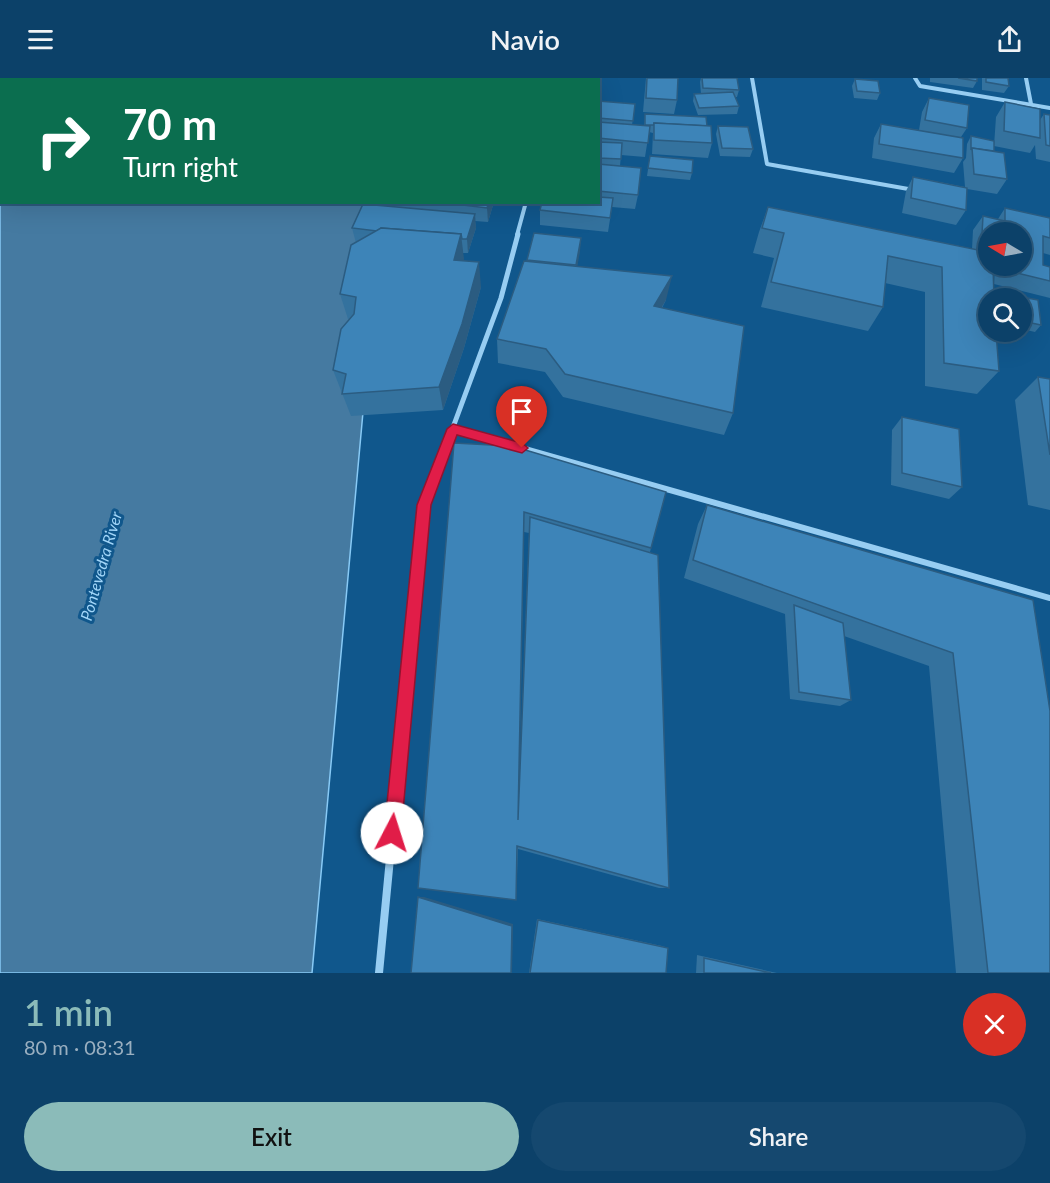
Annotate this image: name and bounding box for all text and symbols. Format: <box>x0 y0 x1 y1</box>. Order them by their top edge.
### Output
icon: menu <box>24 23 57 56</box>
text: Navio <box>490 23 560 56</box>
icon: share <box>993 23 1026 56</box>
text: 70 m <box>123 99 217 149</box>
icon: right <box>24 102 102 180</box>
text: Turn right <box>123 150 238 183</box>
north arrow <box>978 222 1032 276</box>
map controls <box>978 222 1032 342</box>
button: search <box>978 288 1032 342</box>
pin <box>496 386 547 448</box>
icon: arrive <box>505 395 538 428</box>
water label: Pontevedra River <box>76 509 125 622</box>
position arrow <box>360 801 424 865</box>
text: 1 min <box>24 990 113 1034</box>
button: close <box>963 993 1026 1056</box>
text: 80 m · 08:31 <box>24 1035 136 1059</box>
button: Exit <box>24 1102 519 1171</box>
button: Share <box>531 1102 1026 1171</box>

